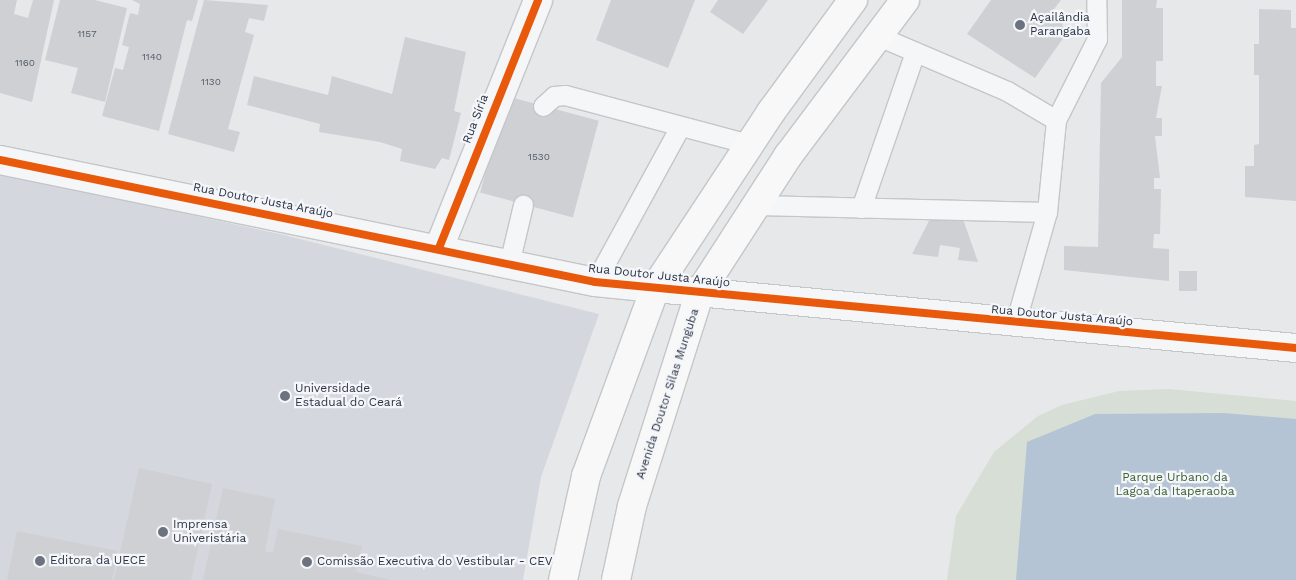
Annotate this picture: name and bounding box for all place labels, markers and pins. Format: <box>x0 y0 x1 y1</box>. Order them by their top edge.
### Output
place label: Açailândia Parangaba <box>1030 11 1091 39</box>
marker: Açailândia Parangaba <box>1014 19 1026 31</box>
place label: Universidade Estadual do Ceará <box>295 382 403 410</box>
marker: Universidade Estadual do Ceará <box>279 390 291 402</box>
place label: Imprensa Univeristária <box>173 518 246 546</box>
marker: Imprensa Univeristária <box>157 526 169 538</box>
place label: Editora da UECE <box>50 554 146 568</box>
marker: Editora da UECE <box>34 555 46 567</box>
place label: Comissão Executiva do Vestibular - CEV <box>317 555 554 569</box>
marker: Comissão Executiva do Vestibular - CEV <box>301 556 313 568</box>

